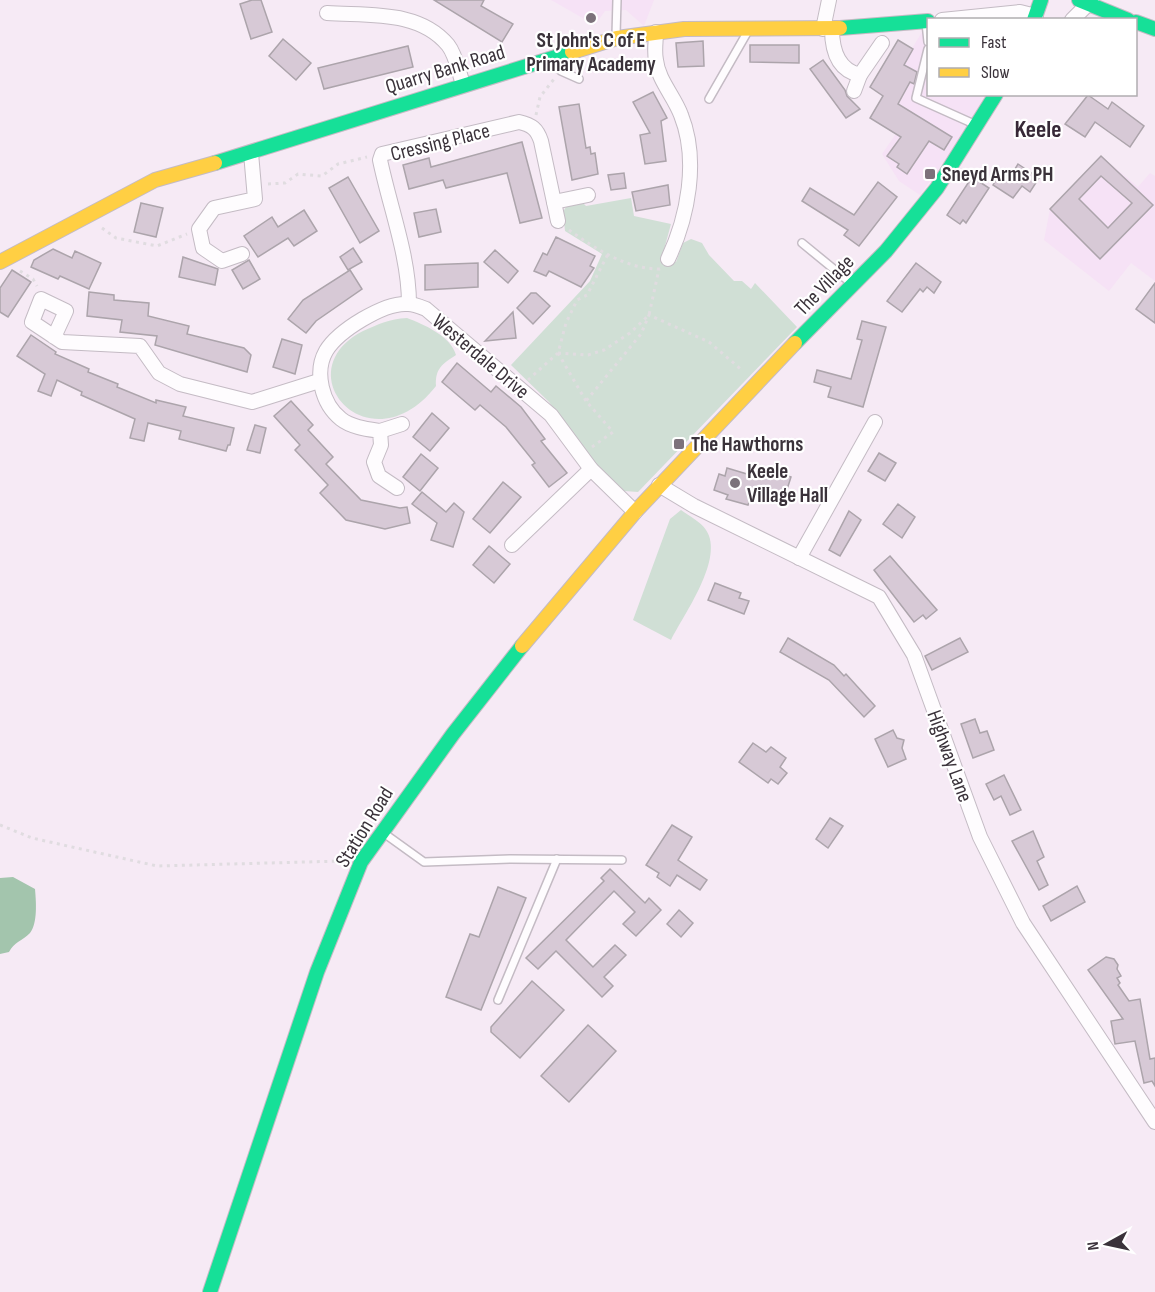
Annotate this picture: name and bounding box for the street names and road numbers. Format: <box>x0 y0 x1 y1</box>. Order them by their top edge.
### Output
street label: Quarry Bank Road <box>382 39 508 100</box>
street label: Cressing Place <box>388 118 492 167</box>
street label: The Village <box>789 250 859 321</box>
street label: Westerdale Drive <box>427 309 534 404</box>
street label: Highway Lane <box>921 707 978 806</box>
street label: Station Road <box>330 783 399 872</box>

